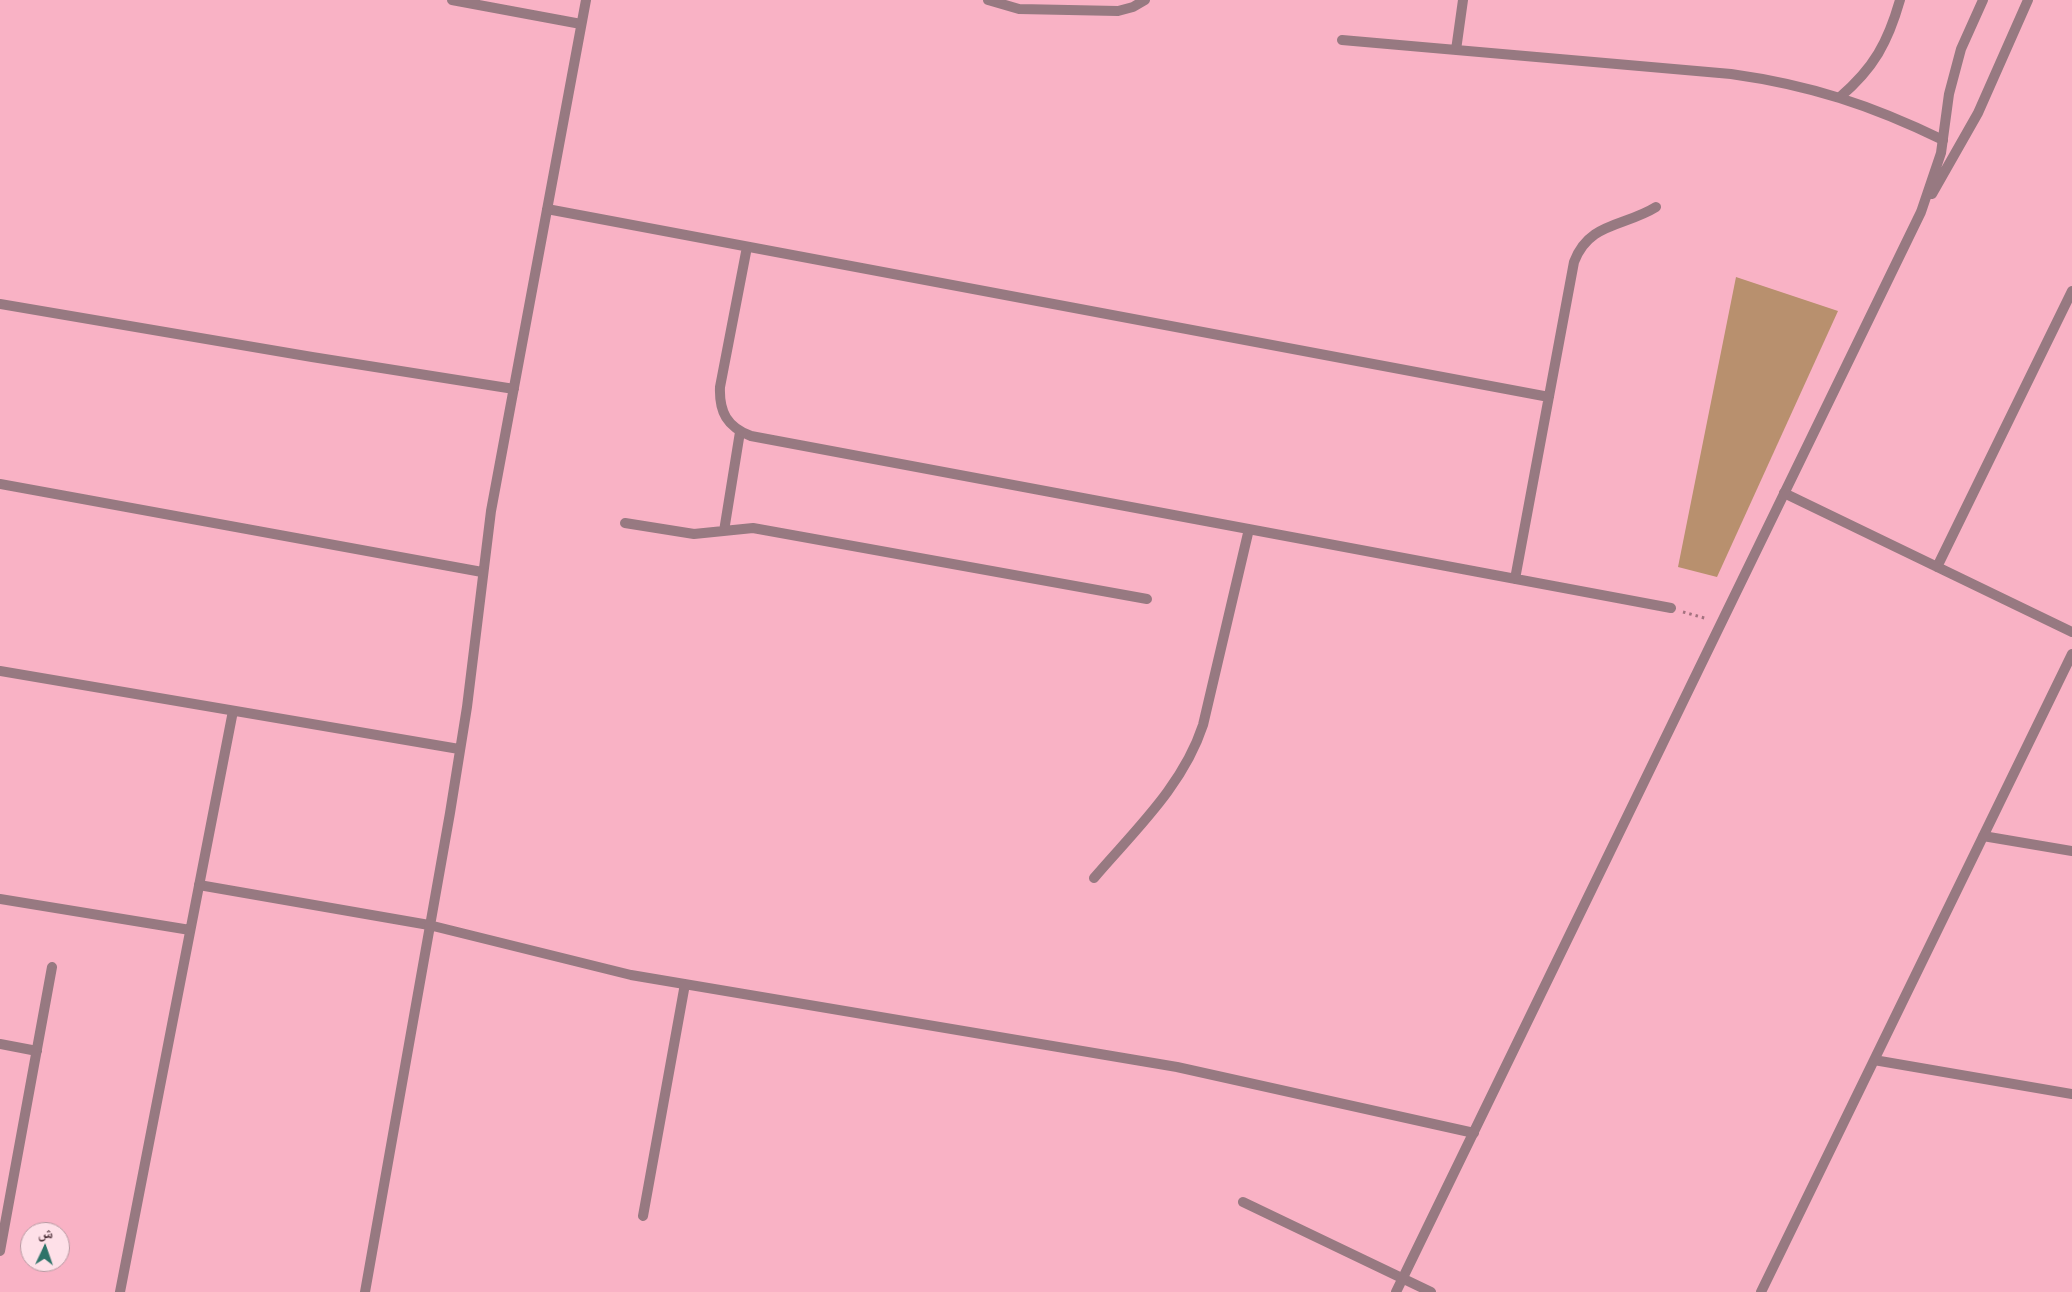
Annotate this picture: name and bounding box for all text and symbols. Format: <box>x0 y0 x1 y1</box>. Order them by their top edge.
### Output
north arrow <box>20 1222 70 1272</box>
text: ش <box>38 1223 54 1243</box>

